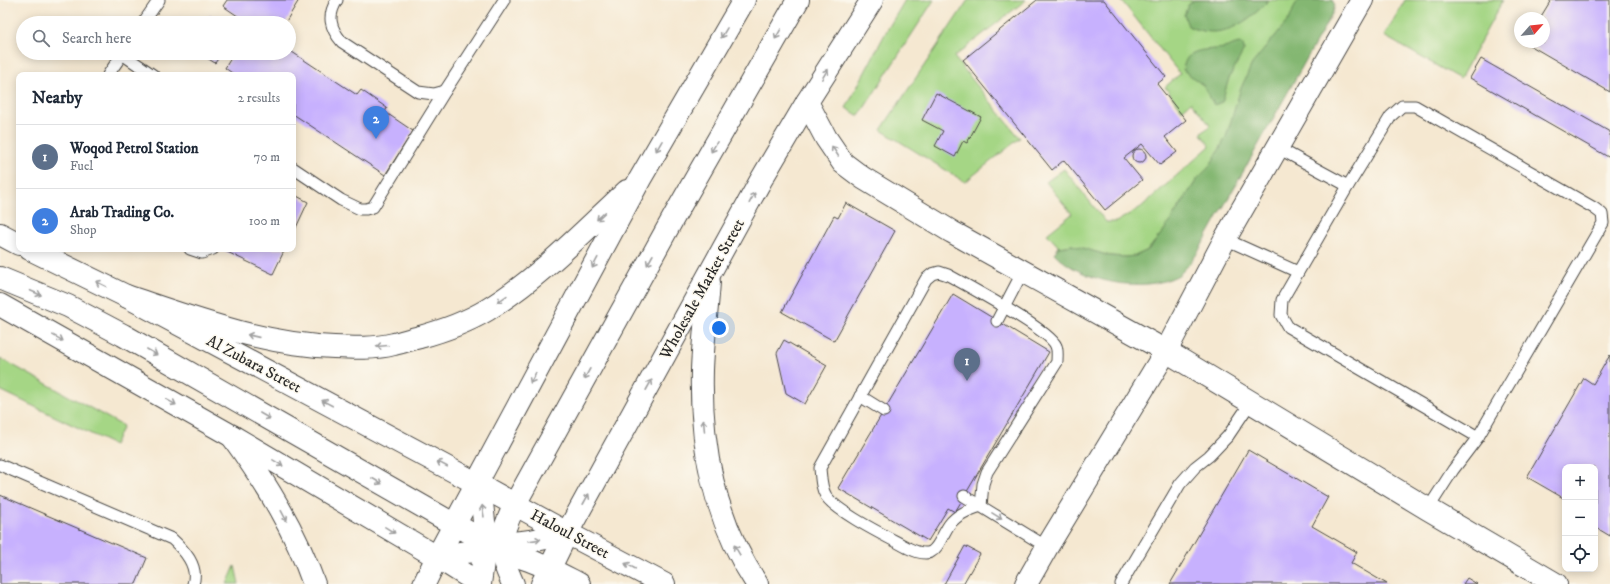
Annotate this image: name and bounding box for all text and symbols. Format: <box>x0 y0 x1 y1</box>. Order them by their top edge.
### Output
north arrow <box>1514 12 1550 48</box>
search box <box>16 16 296 60</box>
icon: search <box>30 27 52 49</box>
one-way arrow <box>720 27 728 38</box>
one-way arrow <box>773 27 781 39</box>
text: Search here <box>62 29 131 48</box>
one-way arrow <box>821 68 829 79</box>
text: Nearby <box>32 87 82 109</box>
text: 2 results <box>238 90 280 106</box>
pin: 2 <box>363 106 389 139</box>
text: Woqod Petrol Station <box>70 139 199 158</box>
one-way arrow <box>655 140 663 152</box>
one-way arrow <box>709 140 717 152</box>
one-way arrow <box>831 146 839 157</box>
text: 1 <box>43 149 47 165</box>
text: 70 m <box>254 149 280 165</box>
text: Fuel <box>70 158 93 174</box>
one-way arrow <box>749 192 756 204</box>
text: Arab Trading Co. <box>70 203 174 222</box>
one-way arrow <box>596 211 606 220</box>
text: 2 <box>42 213 48 229</box>
text: 100 m <box>249 213 280 229</box>
street label: Wholesale Market Street <box>655 215 749 364</box>
text: Shop <box>70 222 96 238</box>
one-way arrow <box>646 254 653 266</box>
one-way arrow <box>590 257 598 269</box>
one-way arrow <box>95 280 107 287</box>
one-way arrow <box>30 289 42 297</box>
one-way arrow <box>497 295 508 303</box>
your location <box>709 318 729 338</box>
street label: Al Zubara Street <box>203 331 305 397</box>
one-way arrow <box>247 331 260 339</box>
one-way arrow <box>52 335 64 343</box>
one-way arrow <box>376 342 389 349</box>
one-way arrow <box>146 348 158 356</box>
pin: 1 <box>954 348 980 381</box>
one-way arrow <box>583 367 590 379</box>
one-way arrow <box>529 371 537 383</box>
one-way arrow <box>646 379 653 391</box>
one-way arrow <box>165 399 177 407</box>
one-way arrow <box>322 399 334 406</box>
one-way arrow <box>259 413 271 421</box>
one-way arrow <box>700 420 707 433</box>
one-way arrow <box>272 460 284 468</box>
one-way arrow <box>436 460 448 468</box>
map controls <box>1562 464 1598 572</box>
button: + <box>1562 464 1598 500</box>
one-way arrow <box>371 477 383 485</box>
one-way arrow <box>583 493 590 505</box>
button: − <box>1562 500 1598 536</box>
one-way arrow <box>479 505 487 518</box>
street label: Haloul Street <box>527 505 613 563</box>
one-way arrow <box>281 510 289 522</box>
one-way arrow <box>991 513 1003 521</box>
one-way arrow <box>384 526 396 534</box>
one-way arrow <box>528 536 541 544</box>
button: locate <box>1562 536 1598 572</box>
one-way arrow <box>733 544 741 556</box>
one-way arrow <box>624 562 636 569</box>

